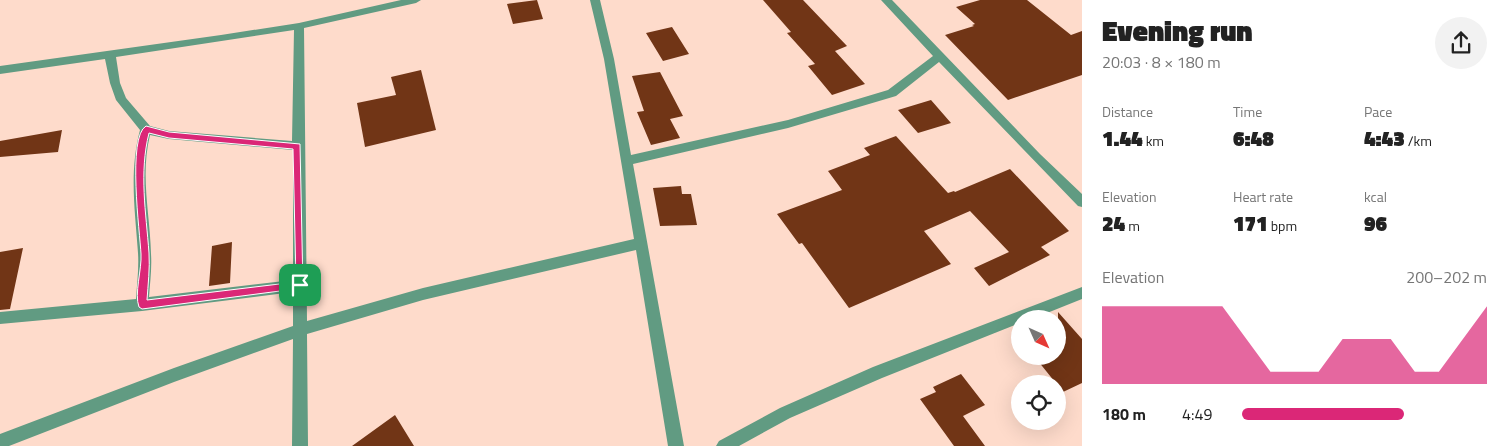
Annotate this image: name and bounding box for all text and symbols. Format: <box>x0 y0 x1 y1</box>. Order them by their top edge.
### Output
text: Evening run <box>1102 9 1253 52</box>
button: share <box>1435 17 1487 69</box>
text: 20:03 · 8 × 180 m <box>1102 50 1221 74</box>
text: Distance <box>1102 101 1153 122</box>
text: Time <box>1233 101 1262 122</box>
text: Pace <box>1364 101 1392 122</box>
text: 1.44 <box>1102 122 1143 154</box>
text: 6:48 <box>1233 122 1274 154</box>
text: 4:43 <box>1364 122 1405 154</box>
text: km <box>1143 130 1164 151</box>
text: /km <box>1405 130 1432 151</box>
text: Elevation <box>1102 186 1156 207</box>
text: Heart rate <box>1233 186 1293 207</box>
text: kcal <box>1364 186 1387 207</box>
text: 24 <box>1102 207 1125 239</box>
text: 171 <box>1233 207 1268 239</box>
text: 96 <box>1364 207 1387 239</box>
text: m <box>1125 215 1140 236</box>
text: bpm <box>1268 215 1297 236</box>
pin <box>279 264 321 306</box>
text: Elevation <box>1102 265 1164 289</box>
text: 200–202 m <box>1406 265 1487 289</box>
icon: arrive <box>286 271 314 299</box>
north arrow <box>1011 310 1066 365</box>
map controls <box>1011 310 1066 430</box>
button: locate <box>1011 375 1066 430</box>
text: 180 m <box>1102 402 1146 426</box>
text: 4:49 <box>1182 402 1212 426</box>

